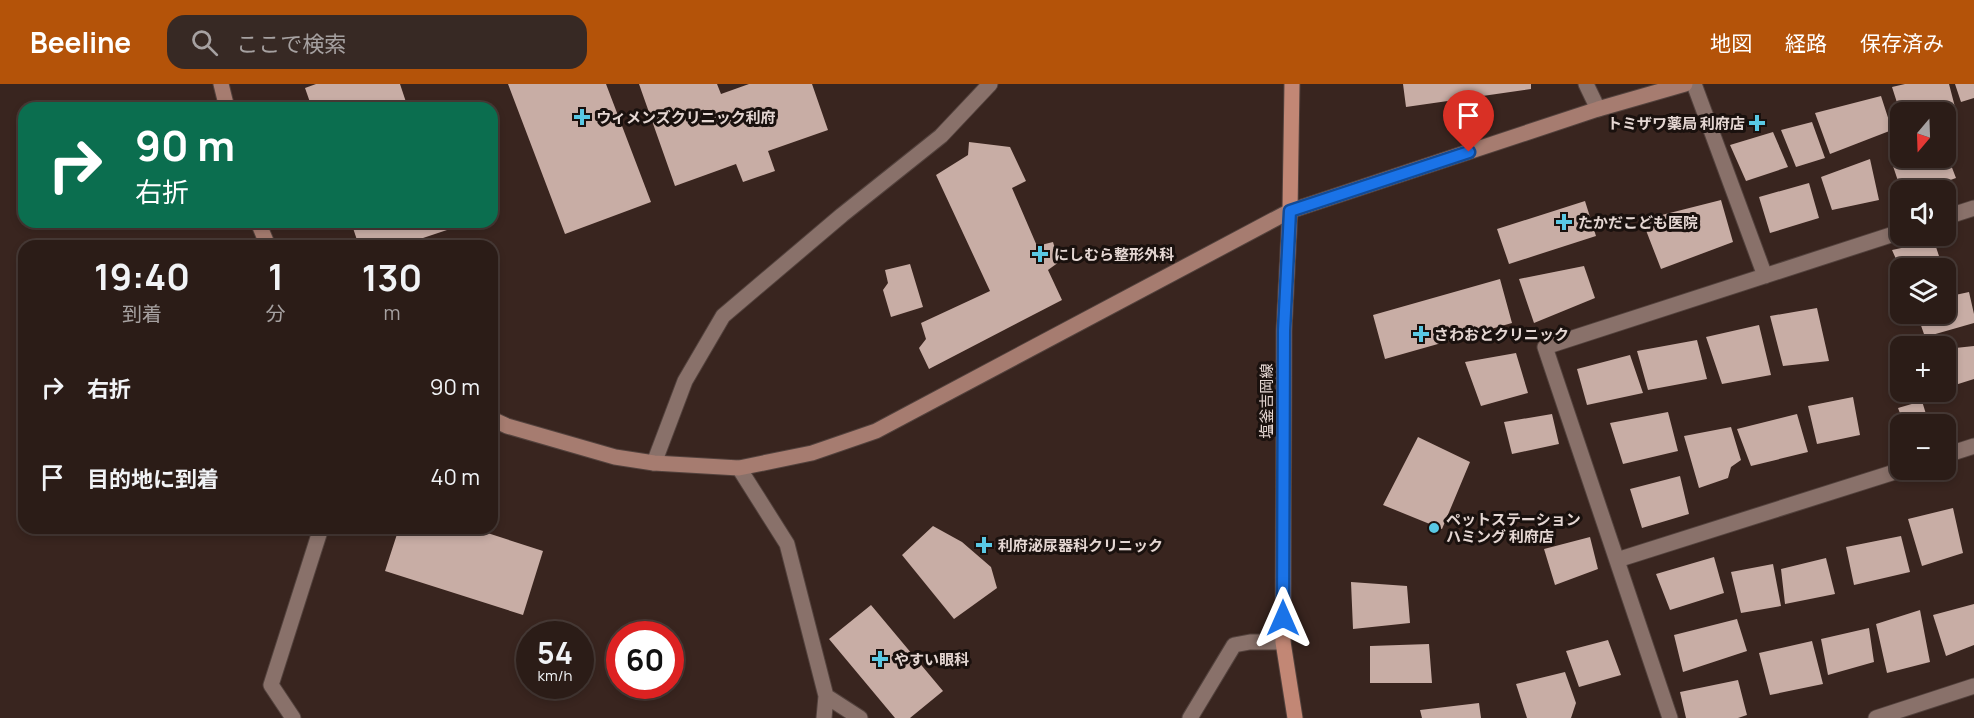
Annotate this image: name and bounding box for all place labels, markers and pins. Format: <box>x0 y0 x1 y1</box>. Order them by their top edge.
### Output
pin <box>1443 90 1494 152</box>
place label: ウィメンズクリニック利府 <box>596 107 776 128</box>
marker: ウィメンズクリニック利府 <box>573 108 591 126</box>
place label: トミザワ薬局 利府店 <box>1607 113 1745 134</box>
marker: トミザワ薬局 利府店 <box>1750 116 1764 130</box>
place label: たかだこども医院 <box>1578 212 1698 233</box>
marker: たかだこども医院 <box>1555 213 1573 231</box>
place label: にしむら整形外科 <box>1054 244 1174 265</box>
marker: にしむら整形外科 <box>1031 245 1049 263</box>
place label: さわおとクリニック <box>1434 324 1569 345</box>
marker: さわおとクリニック <box>1412 325 1430 343</box>
place label: ペットステーション ハミング 利府店 <box>1446 509 1581 547</box>
marker: ペットステーション ハミング 利府店 <box>1427 521 1441 535</box>
place label: 利府泌尿器科クリニック <box>998 535 1163 556</box>
marker: 利府泌尿器科クリニック <box>975 536 993 554</box>
place label: やすい眼科 <box>894 649 969 670</box>
marker: やすい眼科 <box>871 650 889 668</box>

